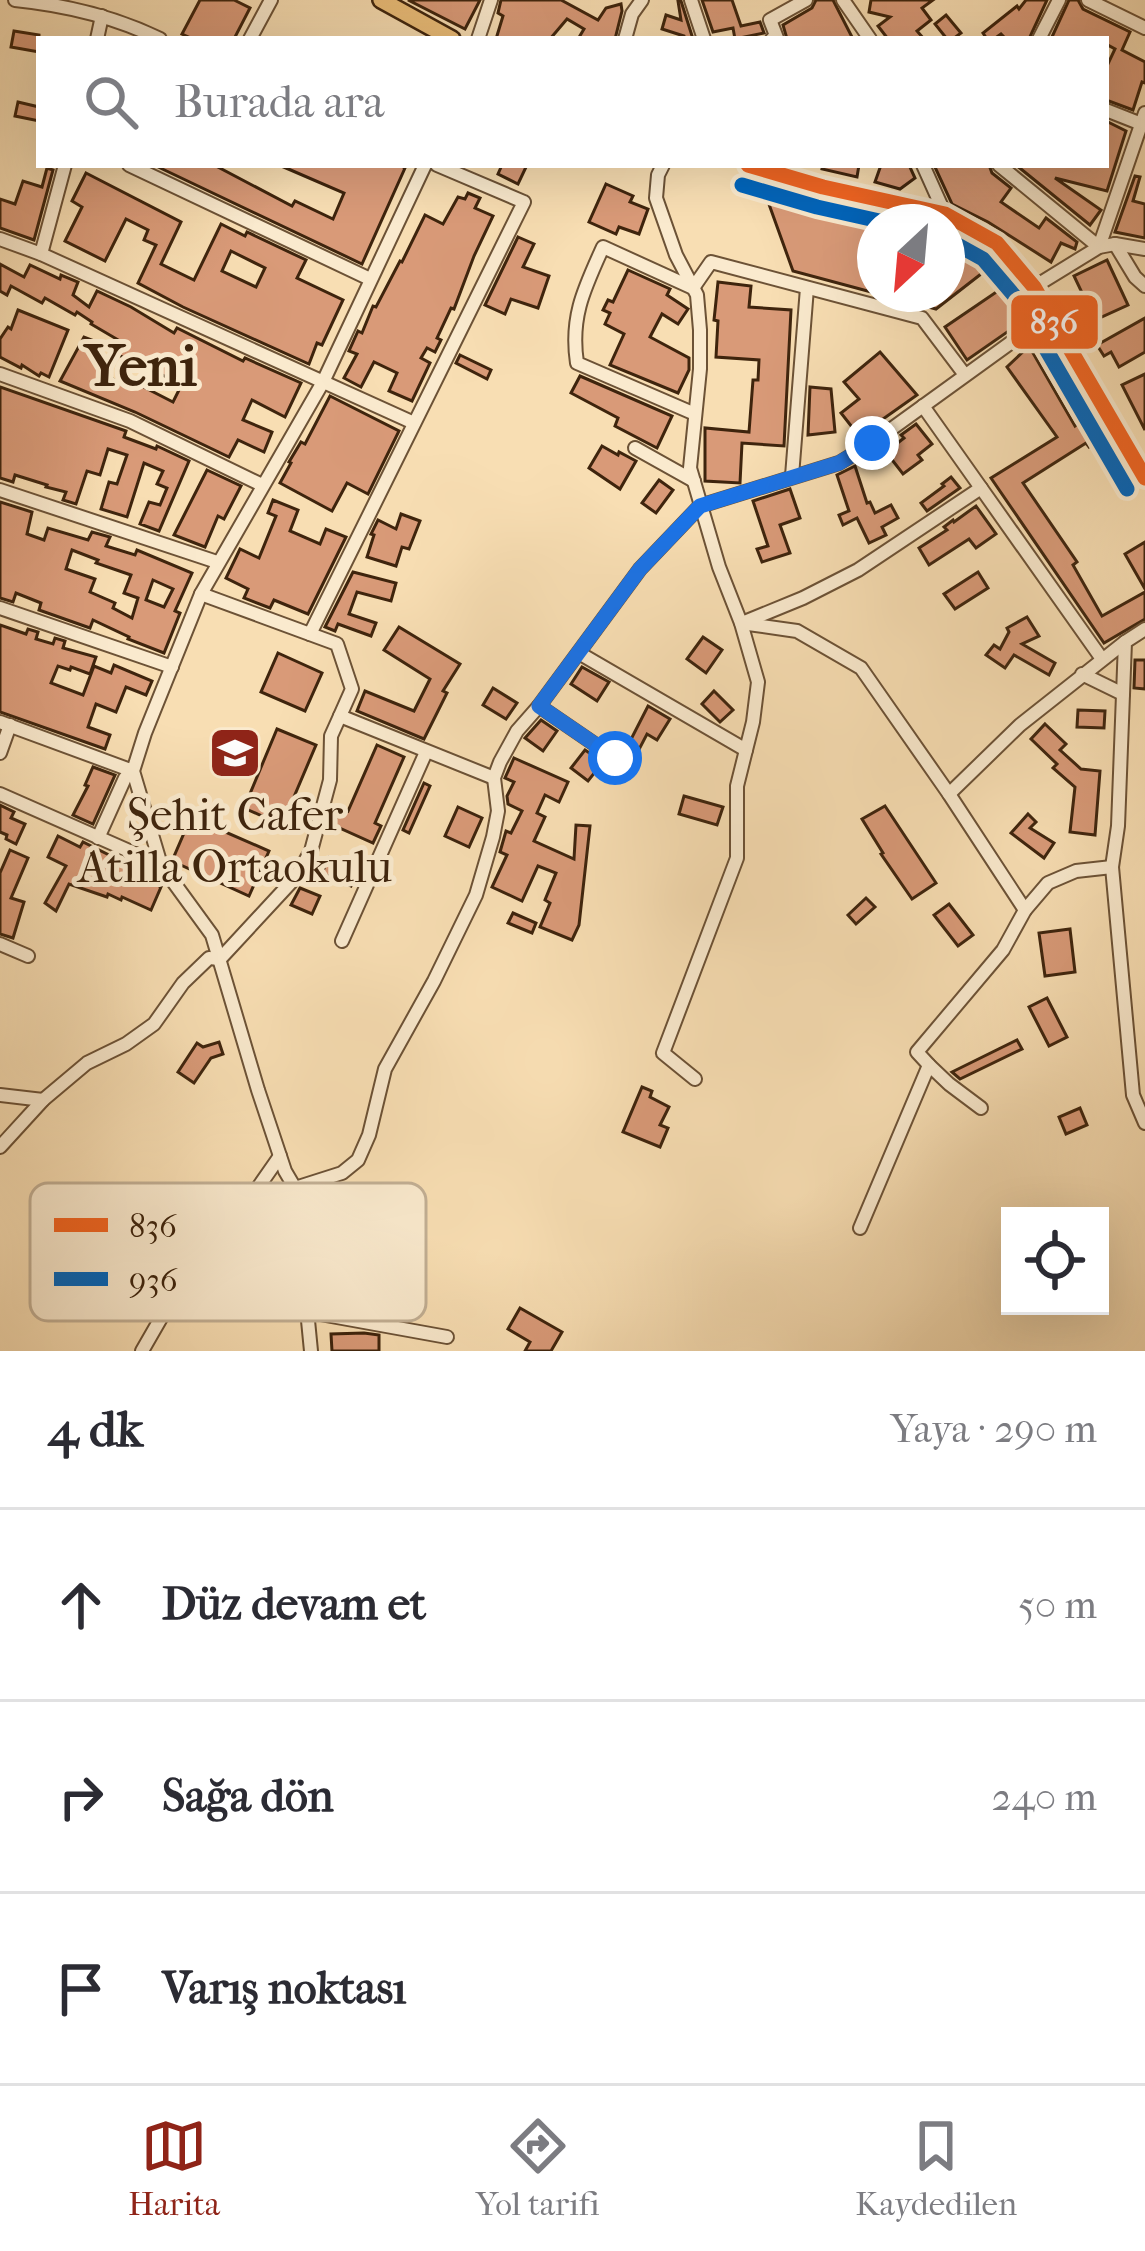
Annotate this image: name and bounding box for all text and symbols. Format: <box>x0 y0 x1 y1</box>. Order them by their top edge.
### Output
search box <box>36 36 1109 168</box>
icon: search <box>78 69 144 135</box>
text: Burada ara <box>174 76 384 129</box>
north arrow <box>857 204 965 312</box>
line badge: 836 <box>1009 293 1100 351</box>
text: 836 <box>1030 303 1079 342</box>
district label: Yeni <box>82 333 197 400</box>
route end <box>845 416 899 470</box>
school or university icon: Şehit Cafer Atilla Ortaokulu <box>207 725 263 781</box>
route start <box>588 731 642 785</box>
place label: Şehit Cafer Atilla Ortaokulu <box>76 789 392 894</box>
legend <box>30 1183 426 1321</box>
text: 836 <box>129 1207 177 1246</box>
map controls <box>1001 1207 1109 1315</box>
button: locate <box>1001 1207 1109 1315</box>
text: 936 <box>129 1261 178 1300</box>
text: 4 dk <box>48 1399 143 1459</box>
text: Yaya · 290 m <box>890 1406 1097 1452</box>
icon: ahead <box>48 1572 114 1638</box>
text: Düz devam et <box>162 1578 426 1631</box>
text: 50 m <box>1018 1582 1097 1628</box>
icon: right <box>48 1764 114 1830</box>
text: Sağa dön <box>162 1770 334 1823</box>
text: 240 m <box>992 1774 1097 1820</box>
icon: arrive <box>48 1956 114 2022</box>
text: Varış noktası <box>162 1962 406 2015</box>
tab: Harita <box>128 2113 220 2224</box>
tab: Yol tarifi <box>476 2113 599 2224</box>
tab: Kaydedilen <box>855 2113 1017 2224</box>

